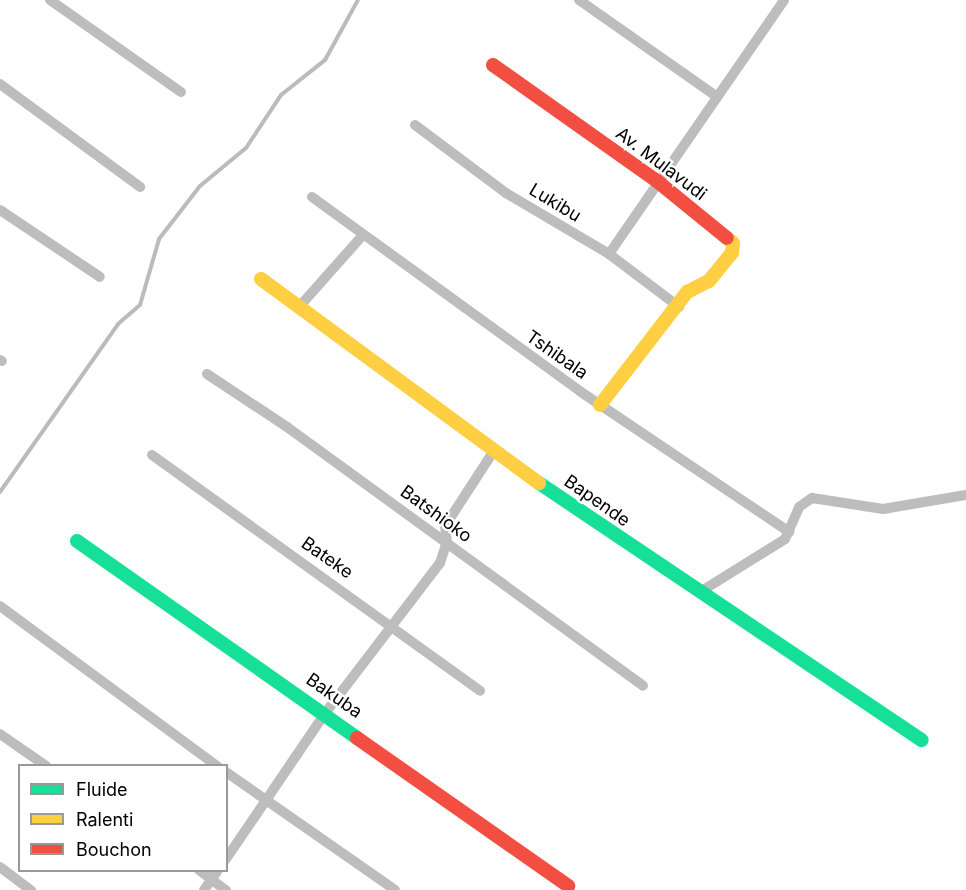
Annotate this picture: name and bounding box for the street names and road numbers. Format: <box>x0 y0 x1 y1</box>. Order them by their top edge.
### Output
street label: Av. Mulavudi <box>611 123 711 205</box>
street label: Lukibu <box>525 179 585 227</box>
street label: Tshibala <box>522 326 592 384</box>
street label: Bapende <box>560 470 634 532</box>
street label: Batshioko <box>396 481 476 547</box>
street label: Bateke <box>297 533 357 583</box>
street label: Bakuba <box>302 669 366 723</box>

